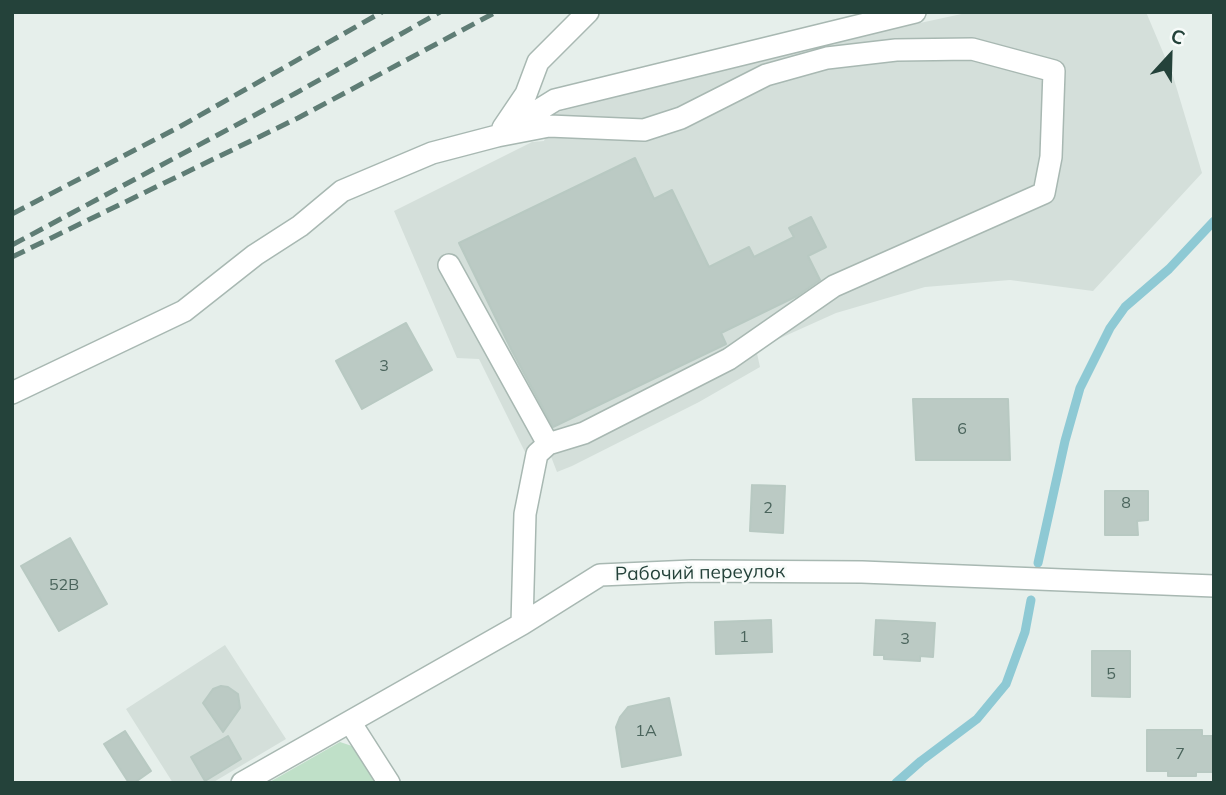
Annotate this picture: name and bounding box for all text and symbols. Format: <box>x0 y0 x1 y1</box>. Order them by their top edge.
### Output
north arrow <box>1135 21 1205 91</box>
text: С <box>1167 23 1188 50</box>
house number: 3 <box>379 356 389 376</box>
house number: 6 <box>957 419 967 439</box>
house number: 8 <box>1121 493 1131 513</box>
house number: 2 <box>763 498 773 518</box>
street label: Рабочий переулок <box>615 560 785 586</box>
house number: 52В <box>49 575 79 595</box>
house number: 1 <box>739 627 749 647</box>
house number: 3 <box>900 629 910 649</box>
house number: 5 <box>1106 664 1116 684</box>
house number: 1А <box>635 721 657 741</box>
house number: 7 <box>1175 744 1185 764</box>

